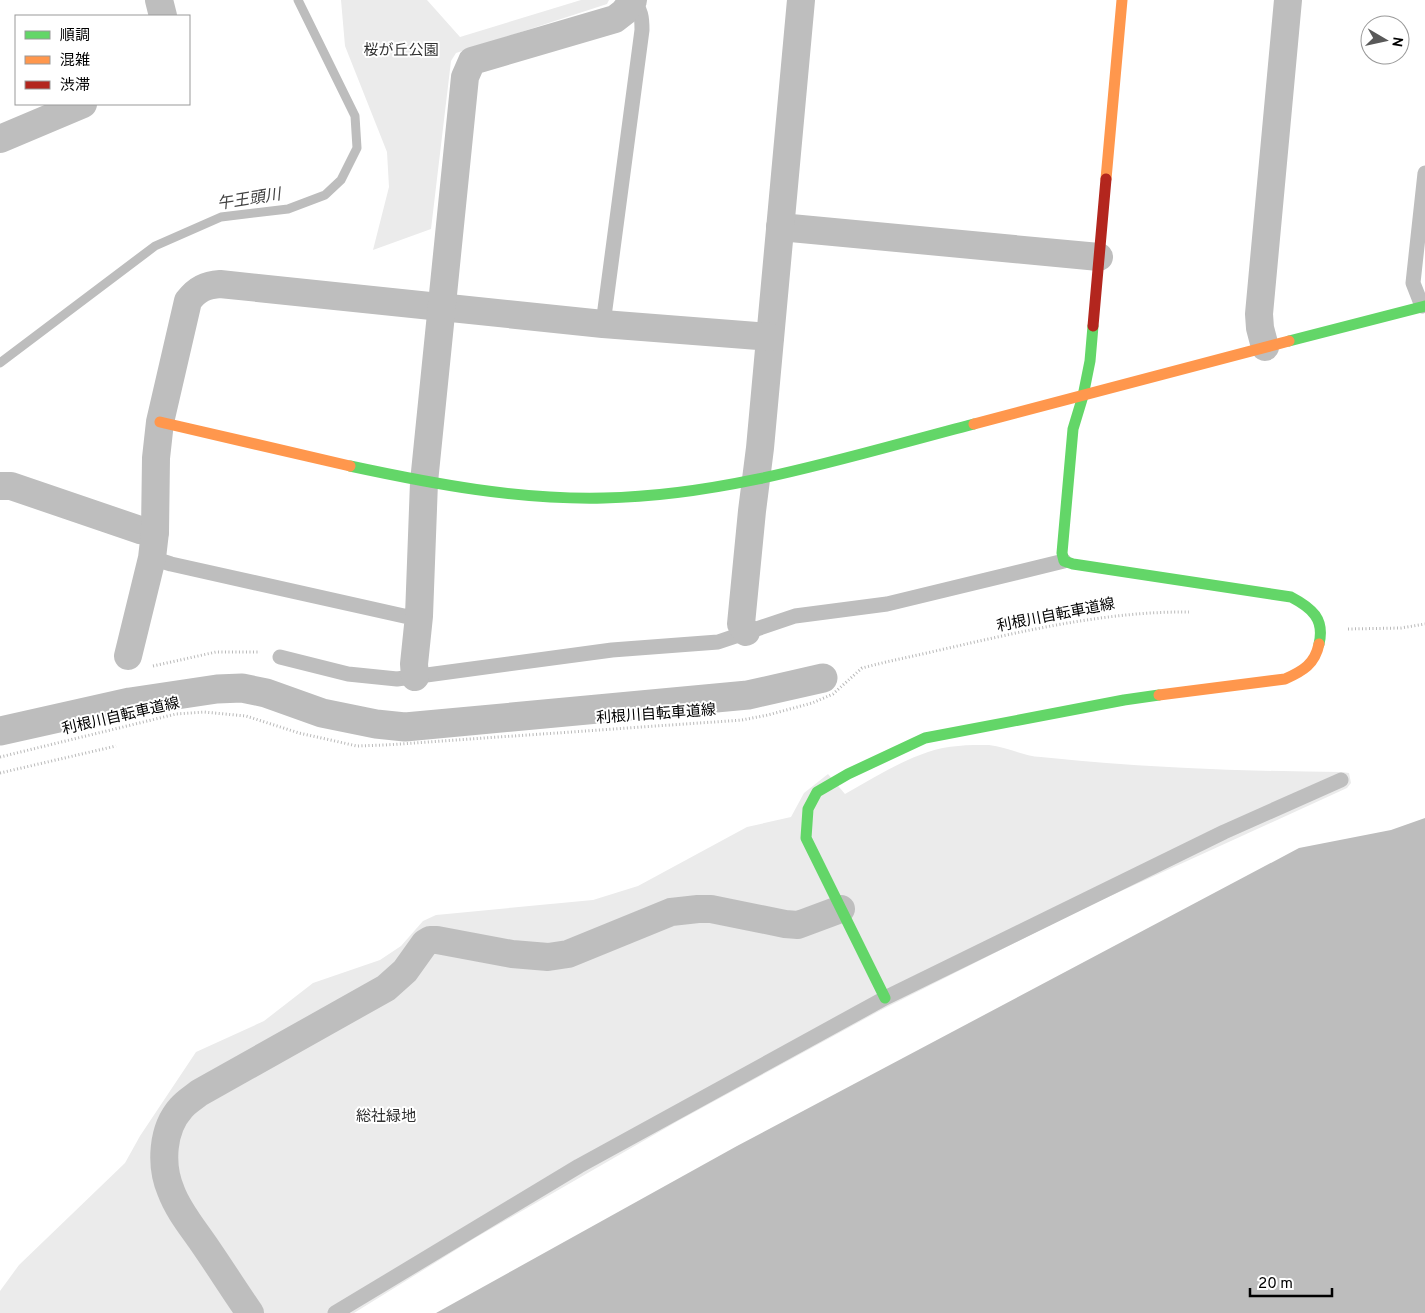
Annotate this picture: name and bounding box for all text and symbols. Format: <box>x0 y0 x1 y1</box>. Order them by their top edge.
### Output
legend <box>15 15 190 105</box>
north arrow <box>1360 15 1410 65</box>
text: 順調 <box>60 27 90 46</box>
text: N <box>1387 35 1406 48</box>
park label: 桜が丘公園 <box>363 42 439 61</box>
text: 混雑 <box>60 52 90 71</box>
text: 渋滞 <box>60 77 90 96</box>
water label: 午王頭川 <box>216 185 284 215</box>
street label: 利根川自転車道線 <box>995 595 1117 637</box>
street label: 利根川自転車道線 <box>60 694 182 740</box>
street label: 利根川自転車道線 <box>595 701 717 729</box>
park label: 総社緑地 <box>356 1108 416 1127</box>
scale bar <box>1250 1266 1332 1298</box>
text: 20 m <box>1258 1275 1293 1294</box>

